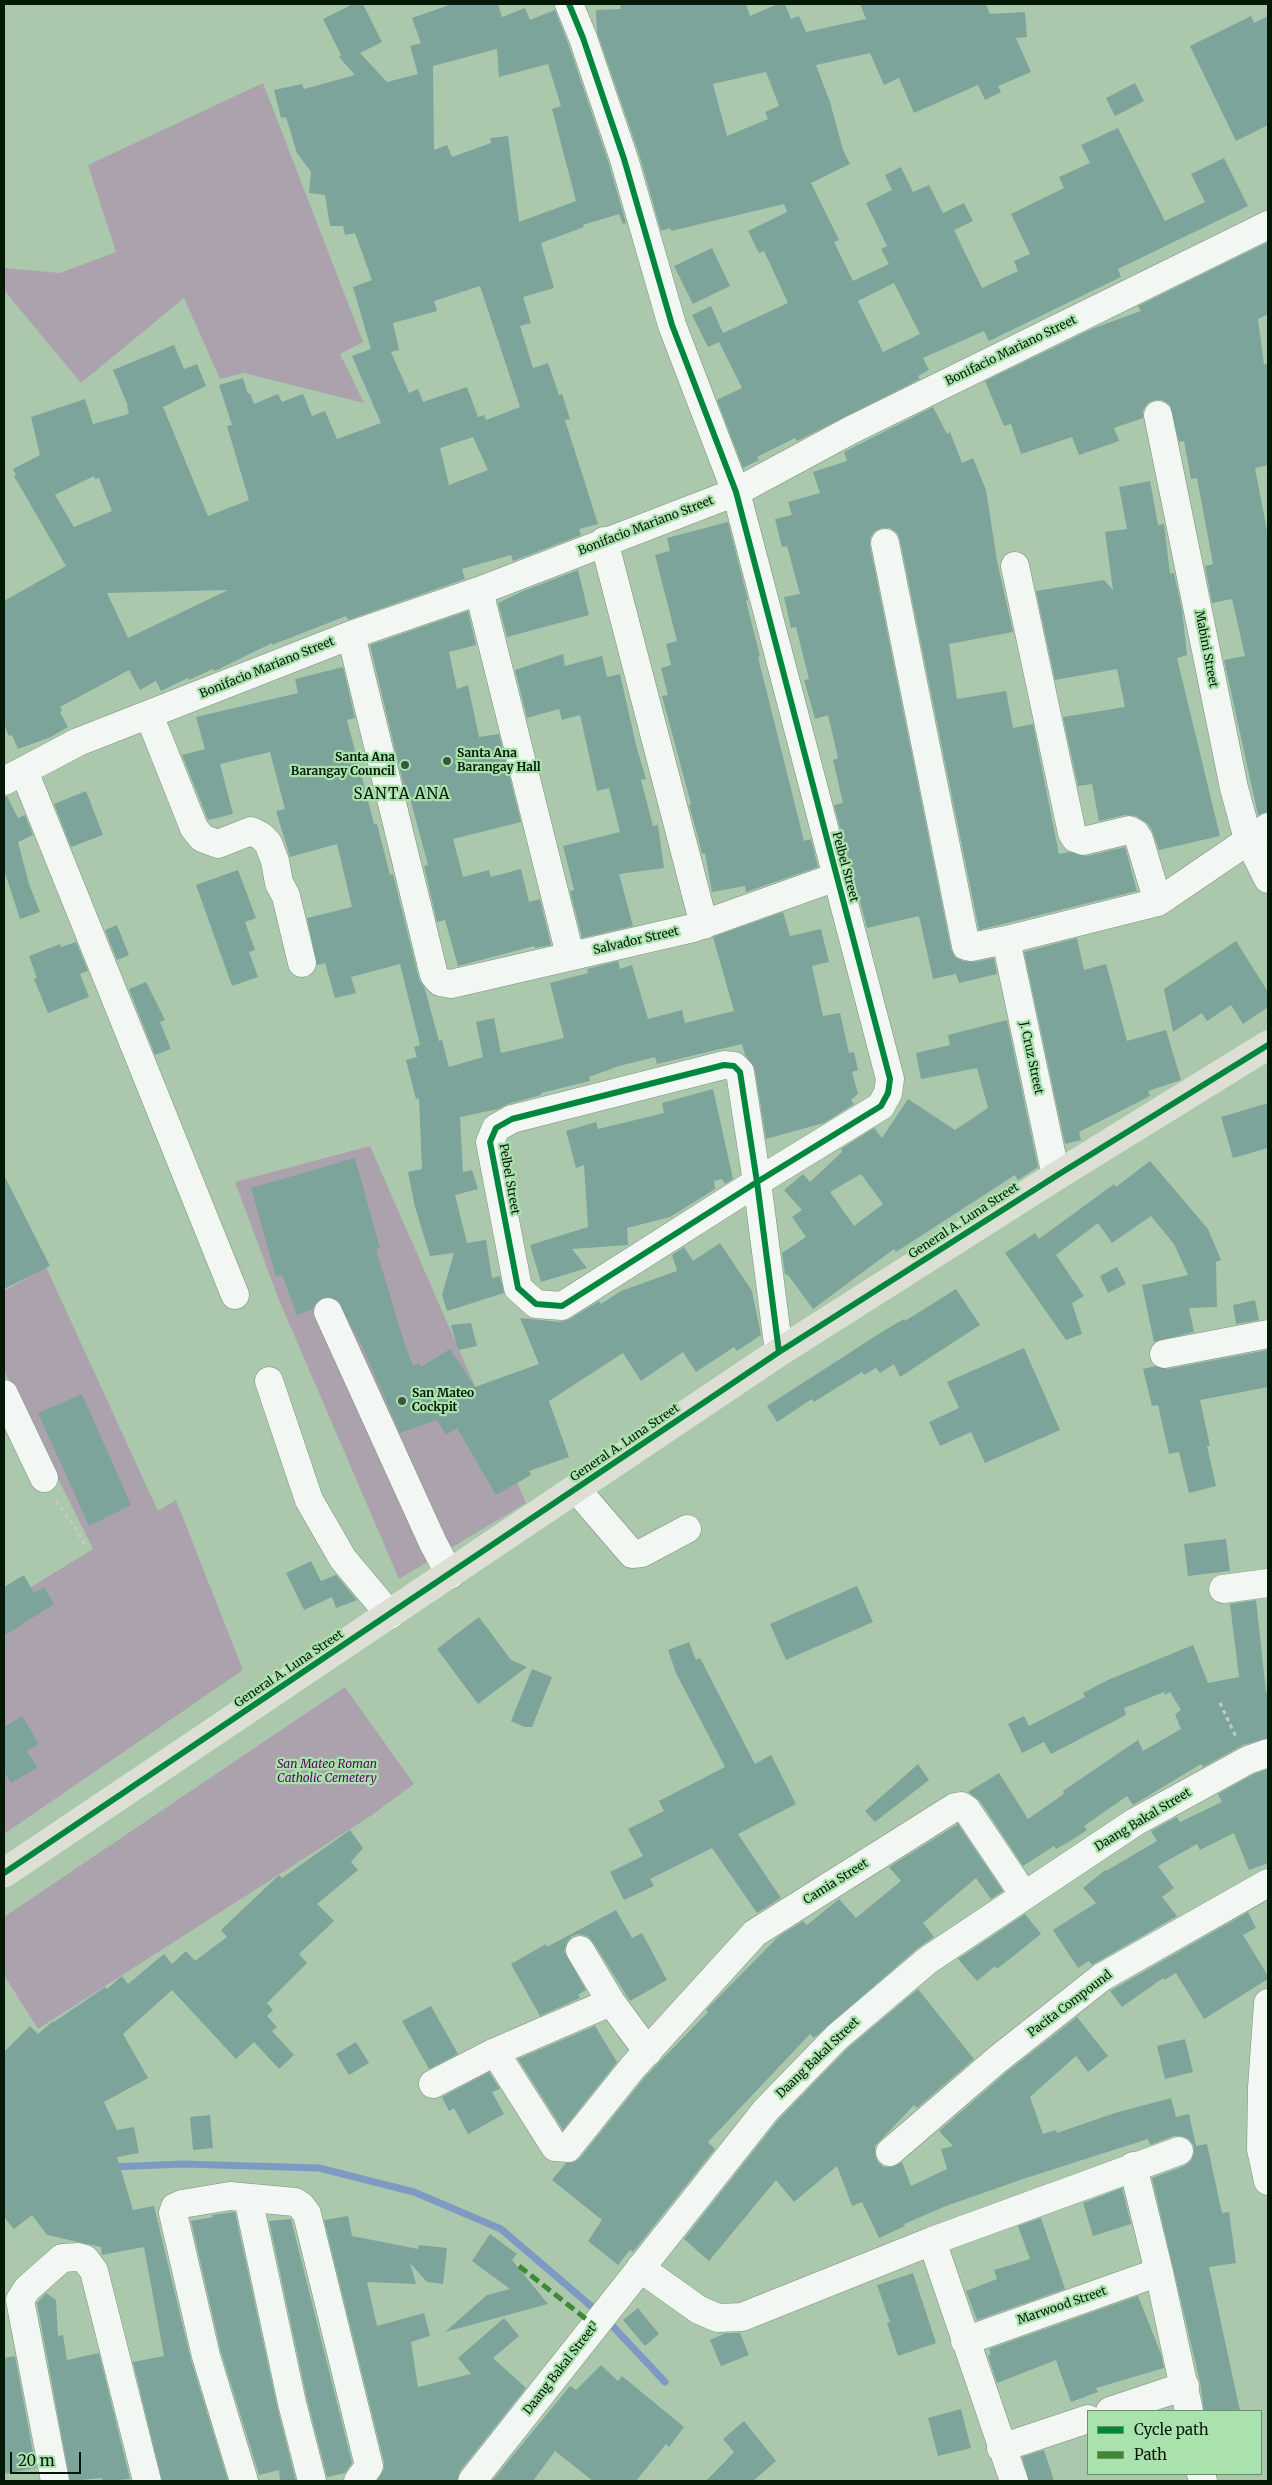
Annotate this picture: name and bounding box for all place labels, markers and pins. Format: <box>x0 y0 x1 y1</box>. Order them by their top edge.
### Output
place label: Santa Ana Barangay Hall <box>457 747 541 775</box>
place label: Santa Ana Barangay Council <box>291 751 395 779</box>
marker: Santa Ana Barangay Hall <box>441 755 453 767</box>
marker: Santa Ana Barangay Council <box>399 759 411 771</box>
place label: San Mateo Cockpit <box>412 1387 474 1415</box>
marker: San Mateo Cockpit <box>396 1395 408 1407</box>

